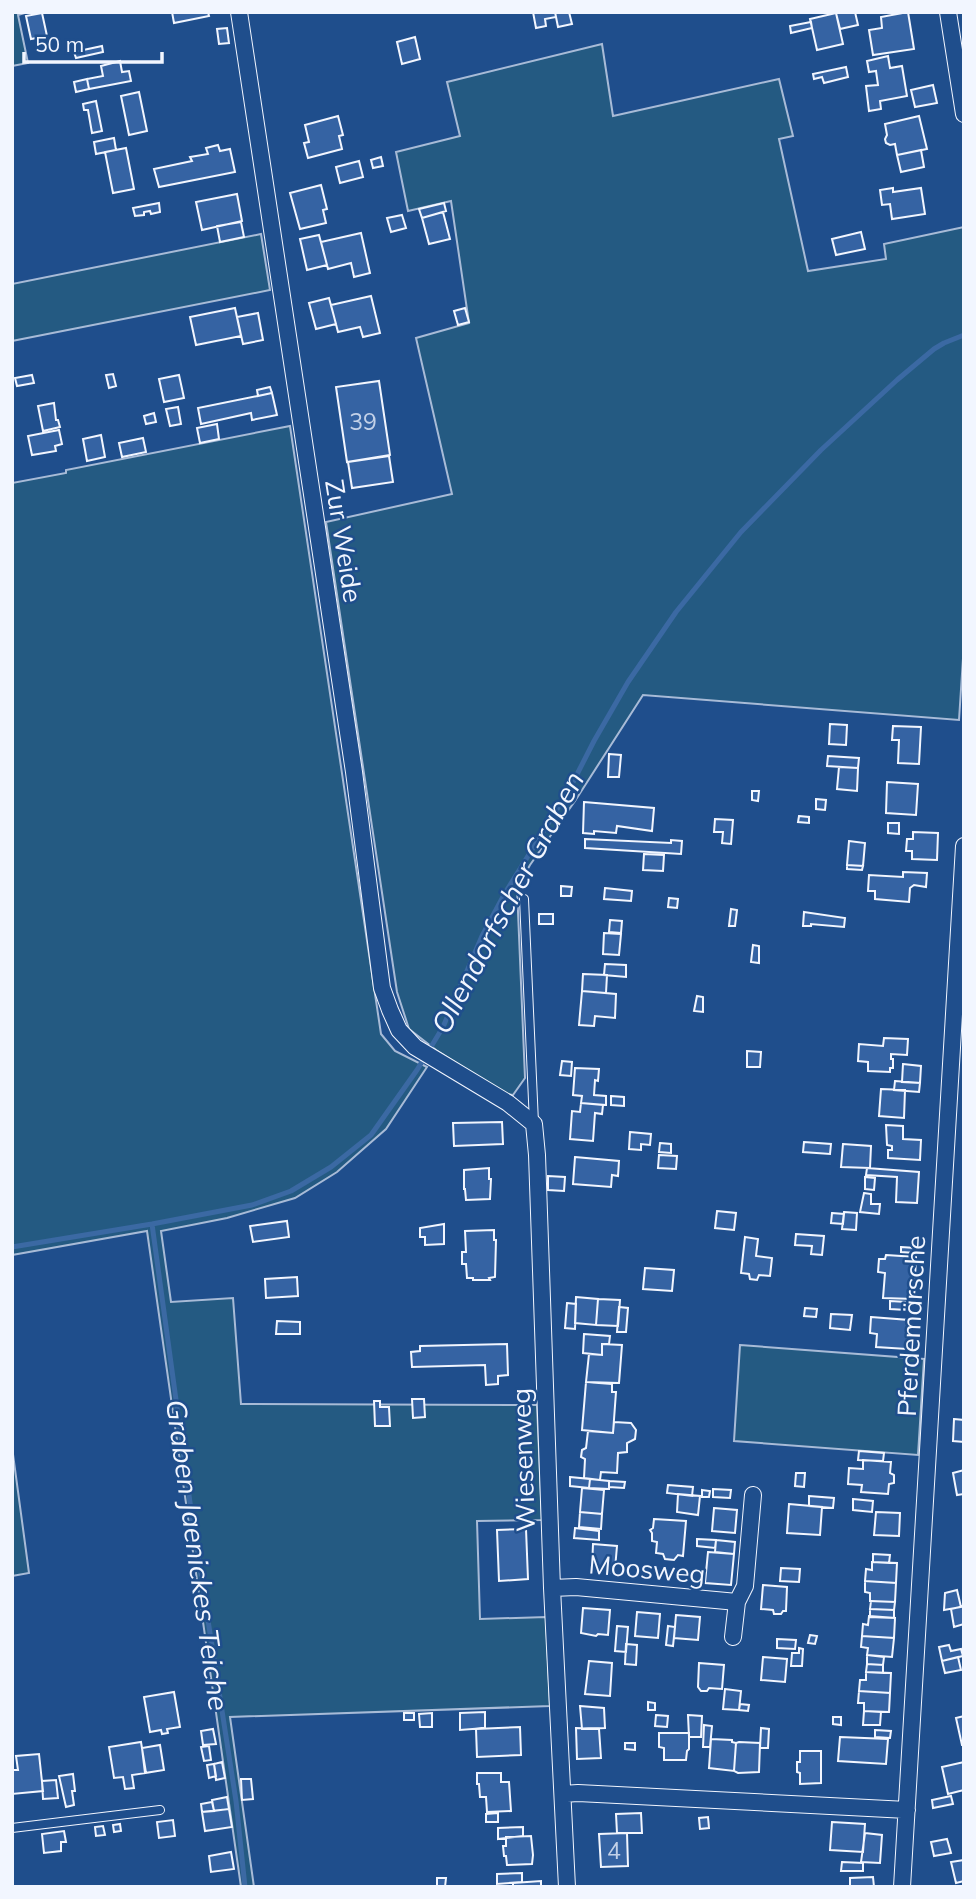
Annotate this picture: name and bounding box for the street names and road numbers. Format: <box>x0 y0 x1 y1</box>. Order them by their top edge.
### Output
street label: Zur Weide <box>318 477 370 605</box>
street label: Pferdemärsche <box>890 1235 932 1417</box>
street label: Wiesenweg <box>504 1388 542 1532</box>
street label: Moosweg <box>587 1547 707 1591</box>

